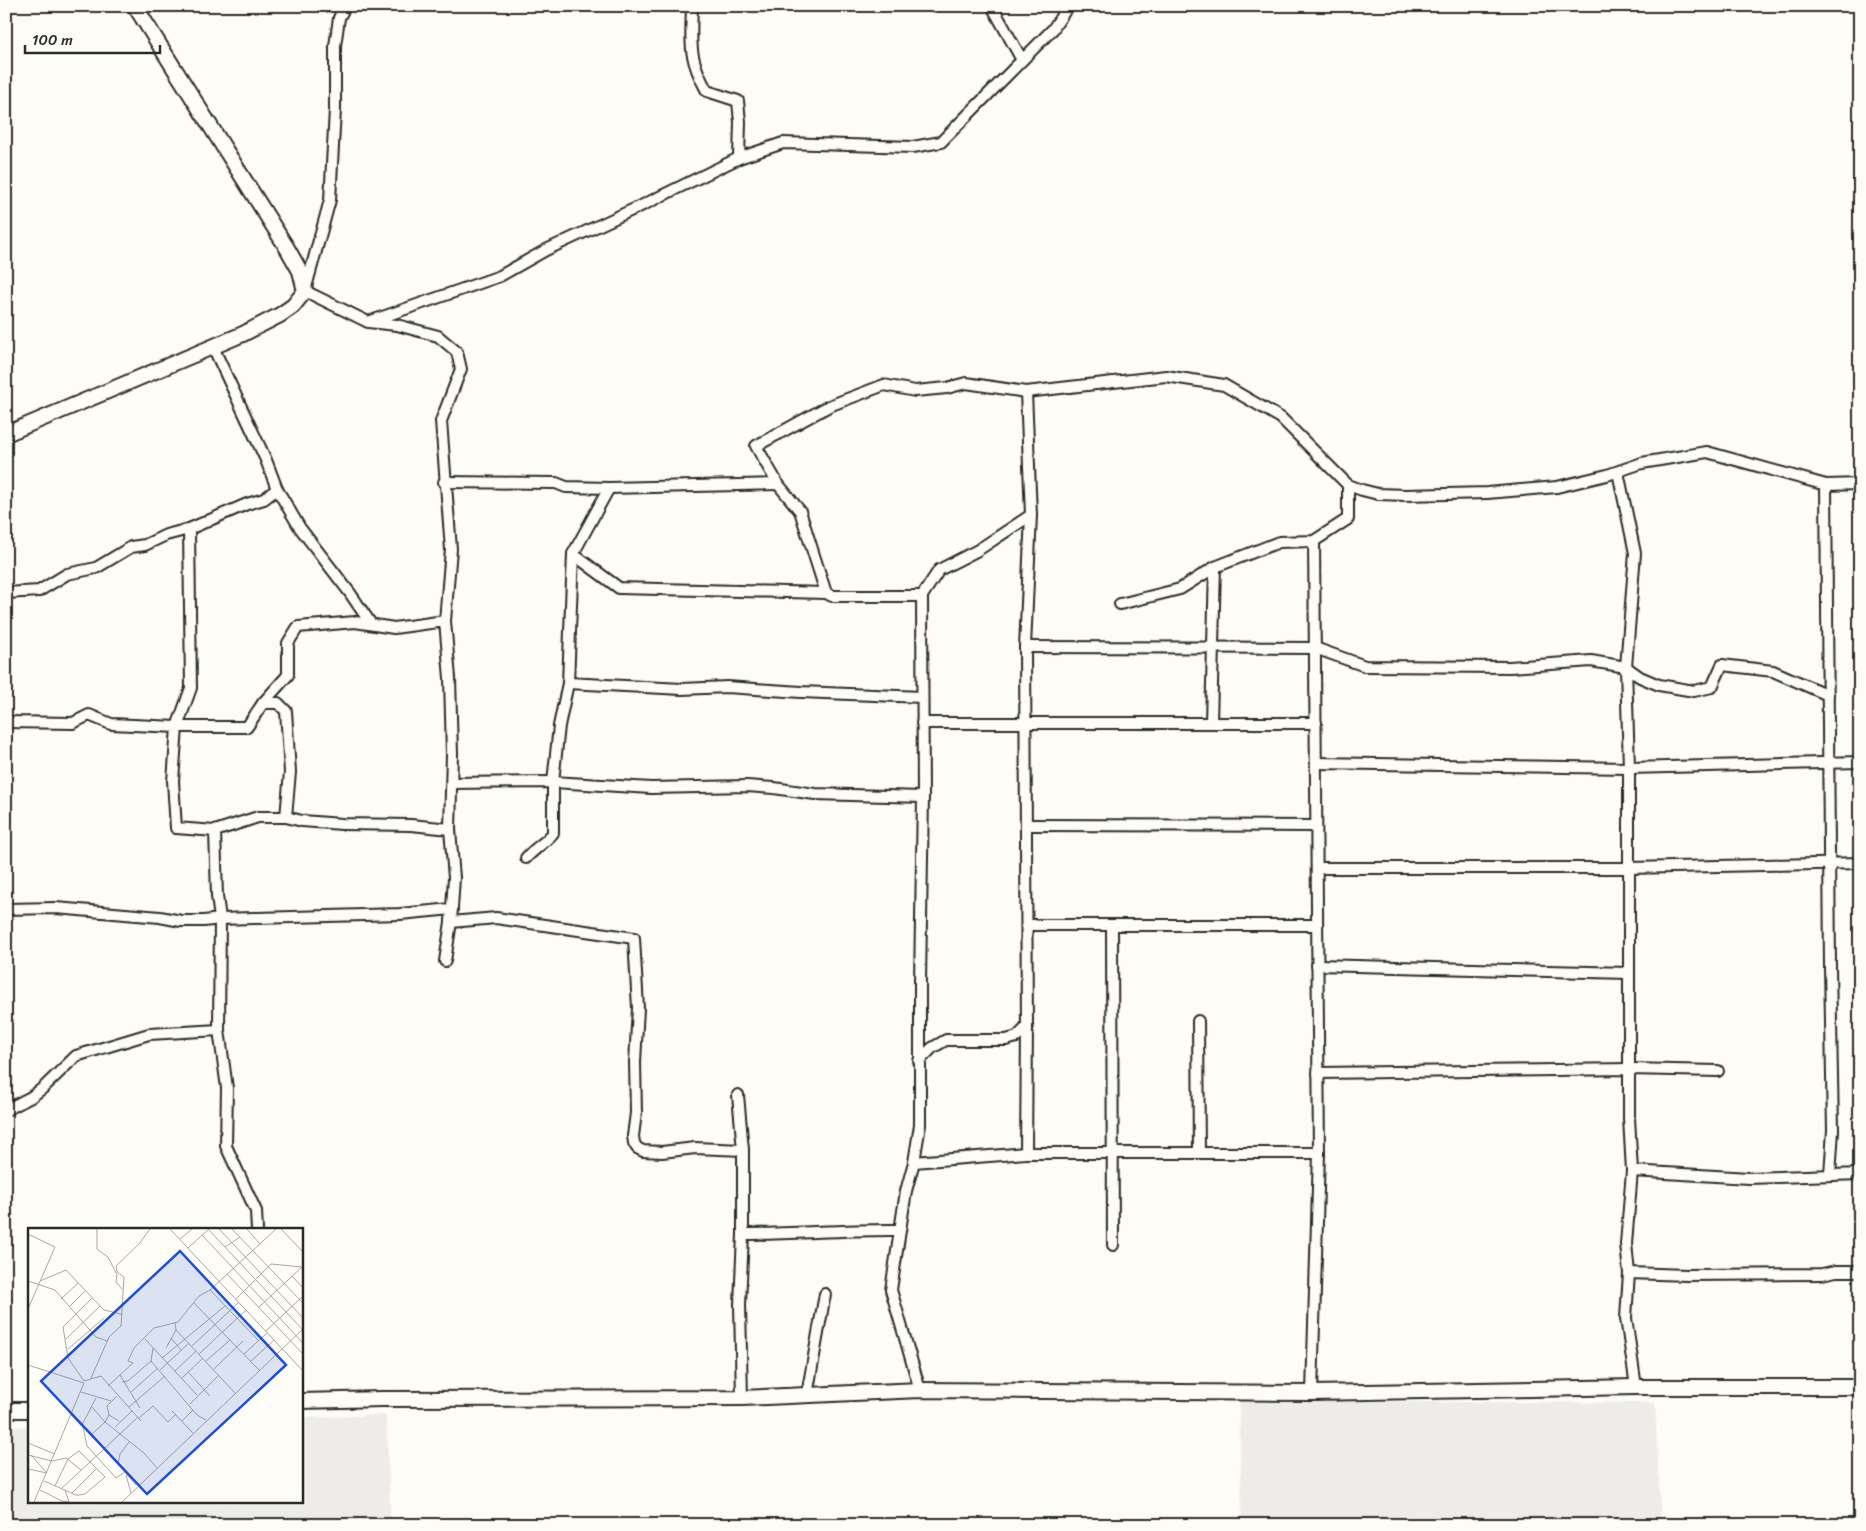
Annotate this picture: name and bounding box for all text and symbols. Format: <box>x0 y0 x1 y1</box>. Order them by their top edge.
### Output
scale bar <box>25 22 160 54</box>
text: 100 m <box>32 27 73 53</box>
inset map <box>28 1228 302 1504</box>

